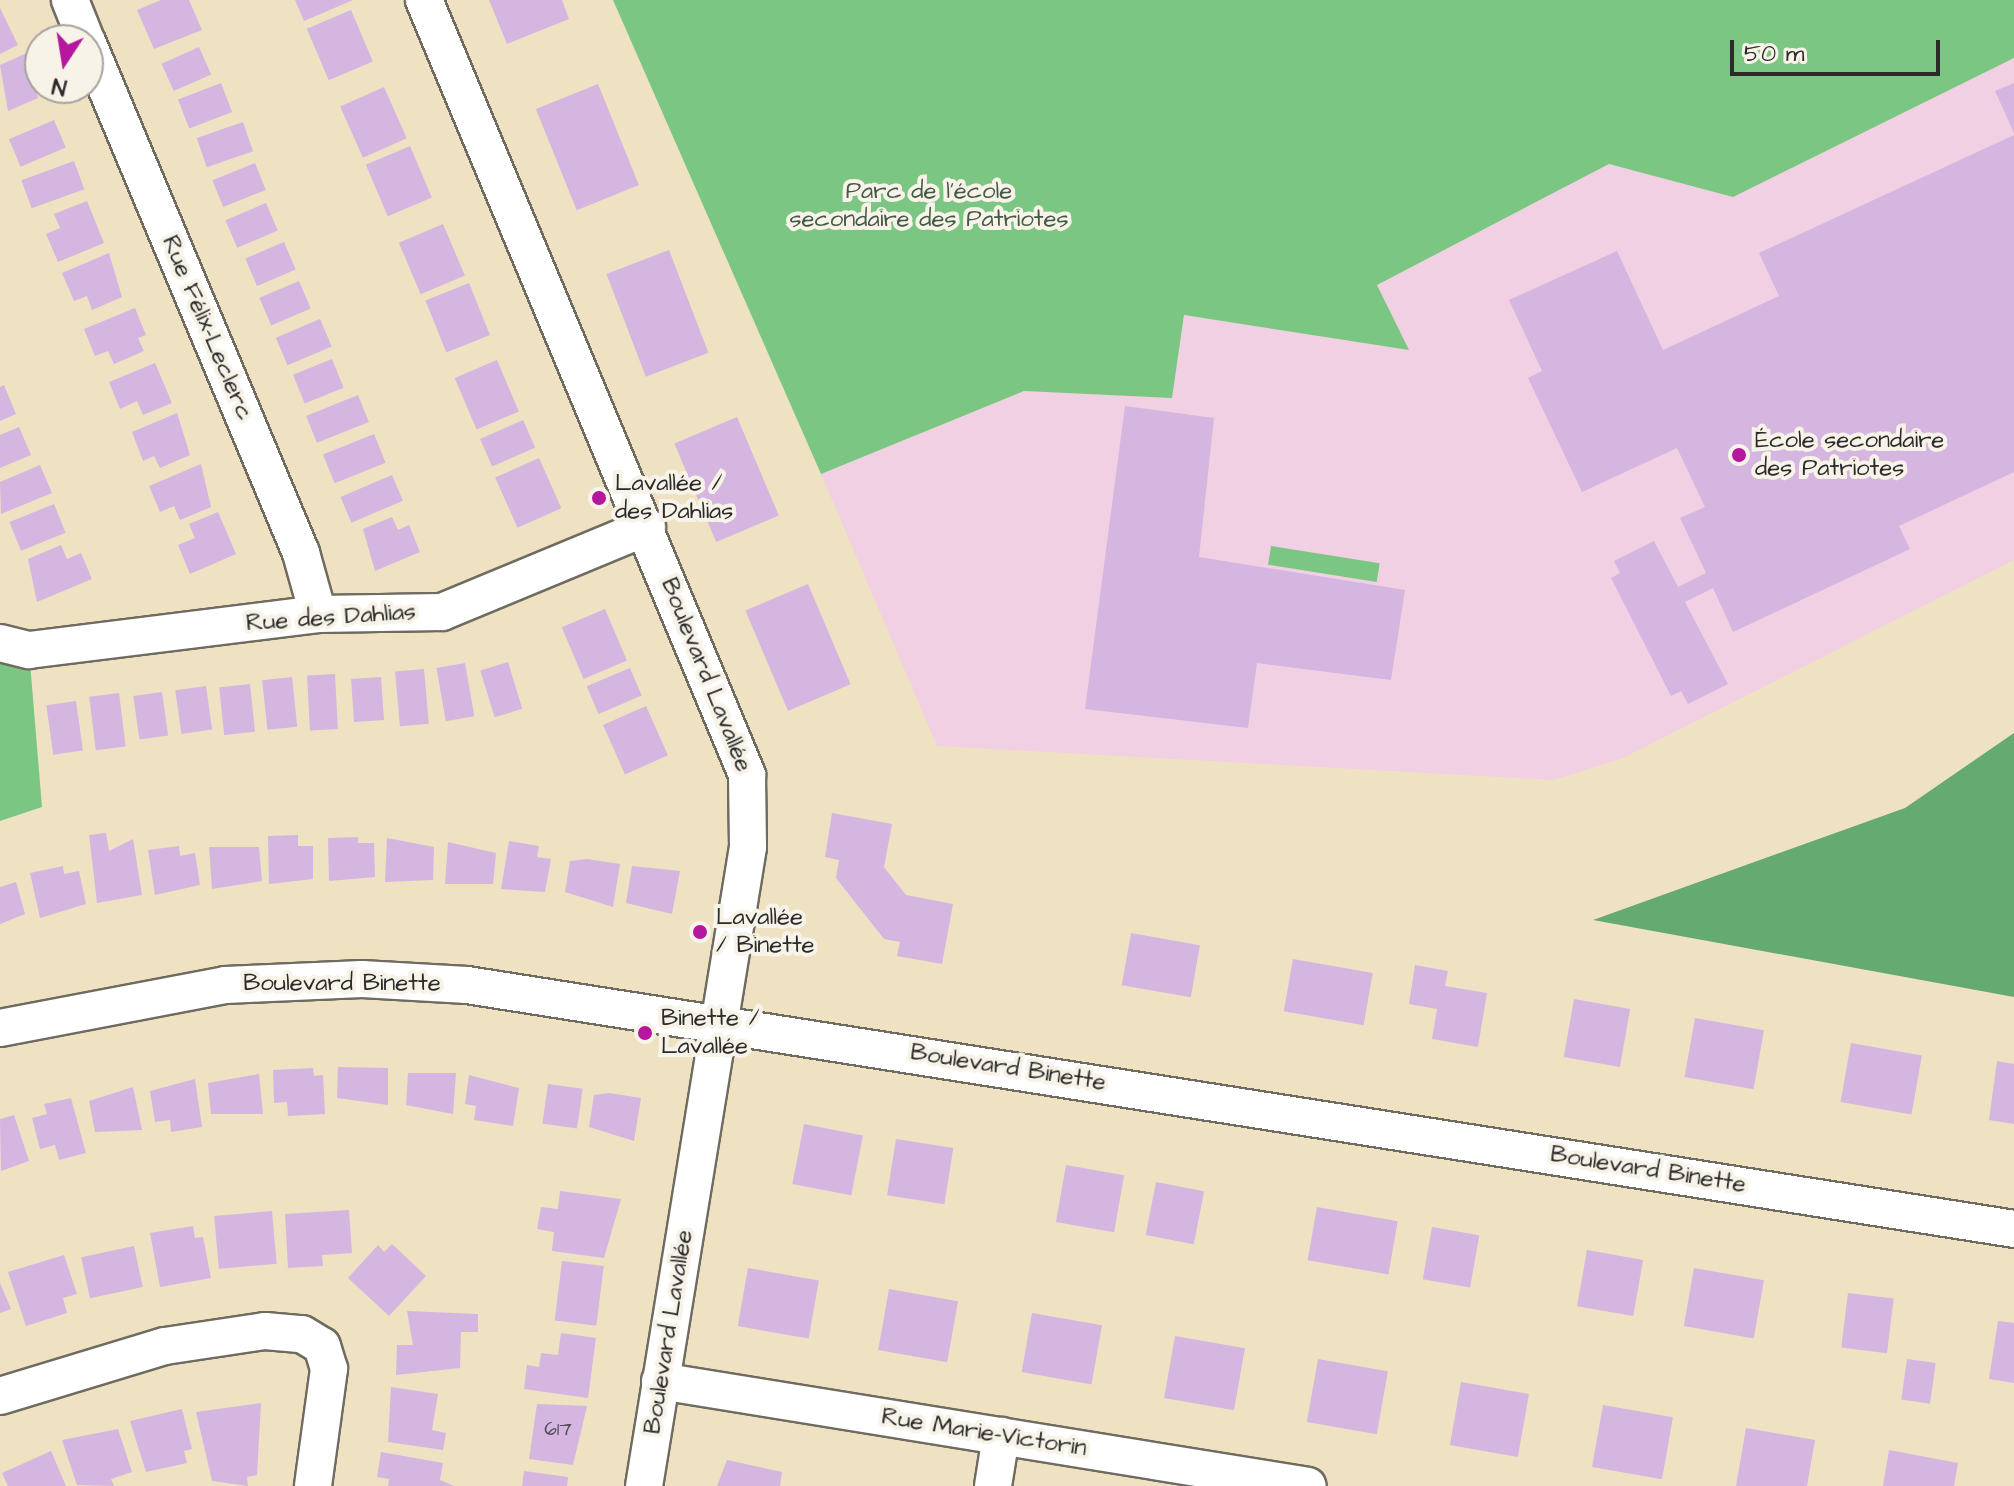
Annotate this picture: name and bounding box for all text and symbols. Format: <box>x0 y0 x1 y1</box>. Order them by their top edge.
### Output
north arrow <box>24 24 104 104</box>
scale bar <box>1734 24 1944 74</box>
text: 50 m <box>1744 37 1804 71</box>
text: N <box>49 69 69 103</box>
park label: Parc de l'école secondaire des Patriotes <box>790 178 1068 234</box>
street label: Rue Félix-Leclerc <box>155 231 259 425</box>
place label: École secondaire des Patriotes <box>1755 427 1944 483</box>
marker: École secondaire des Patriotes <box>1730 446 1748 464</box>
place label: Lavallée / des Dahlias <box>615 470 733 526</box>
marker: Lavallée / des Dahlias <box>590 489 608 507</box>
street label: Boulevard Lavallée <box>654 574 758 776</box>
street label: Rue des Dahlias <box>245 598 417 638</box>
place label: Lavallée / Binette <box>716 904 815 960</box>
marker: Lavallée / Binette <box>691 923 709 941</box>
street label: Boulevard Binette <box>243 970 441 998</box>
place label: Binette / Lavallée <box>661 1005 760 1061</box>
marker: Binette / Lavallée <box>636 1024 654 1042</box>
street label: Boulevard Binette <box>908 1038 1108 1098</box>
street label: Boulevard Binette <box>1548 1140 1748 1200</box>
street label: Boulevard Lavallée <box>639 1228 699 1436</box>
street label: Rue Marie-Victorin <box>879 1403 1089 1463</box>
house number: 617 <box>544 1417 572 1441</box>

